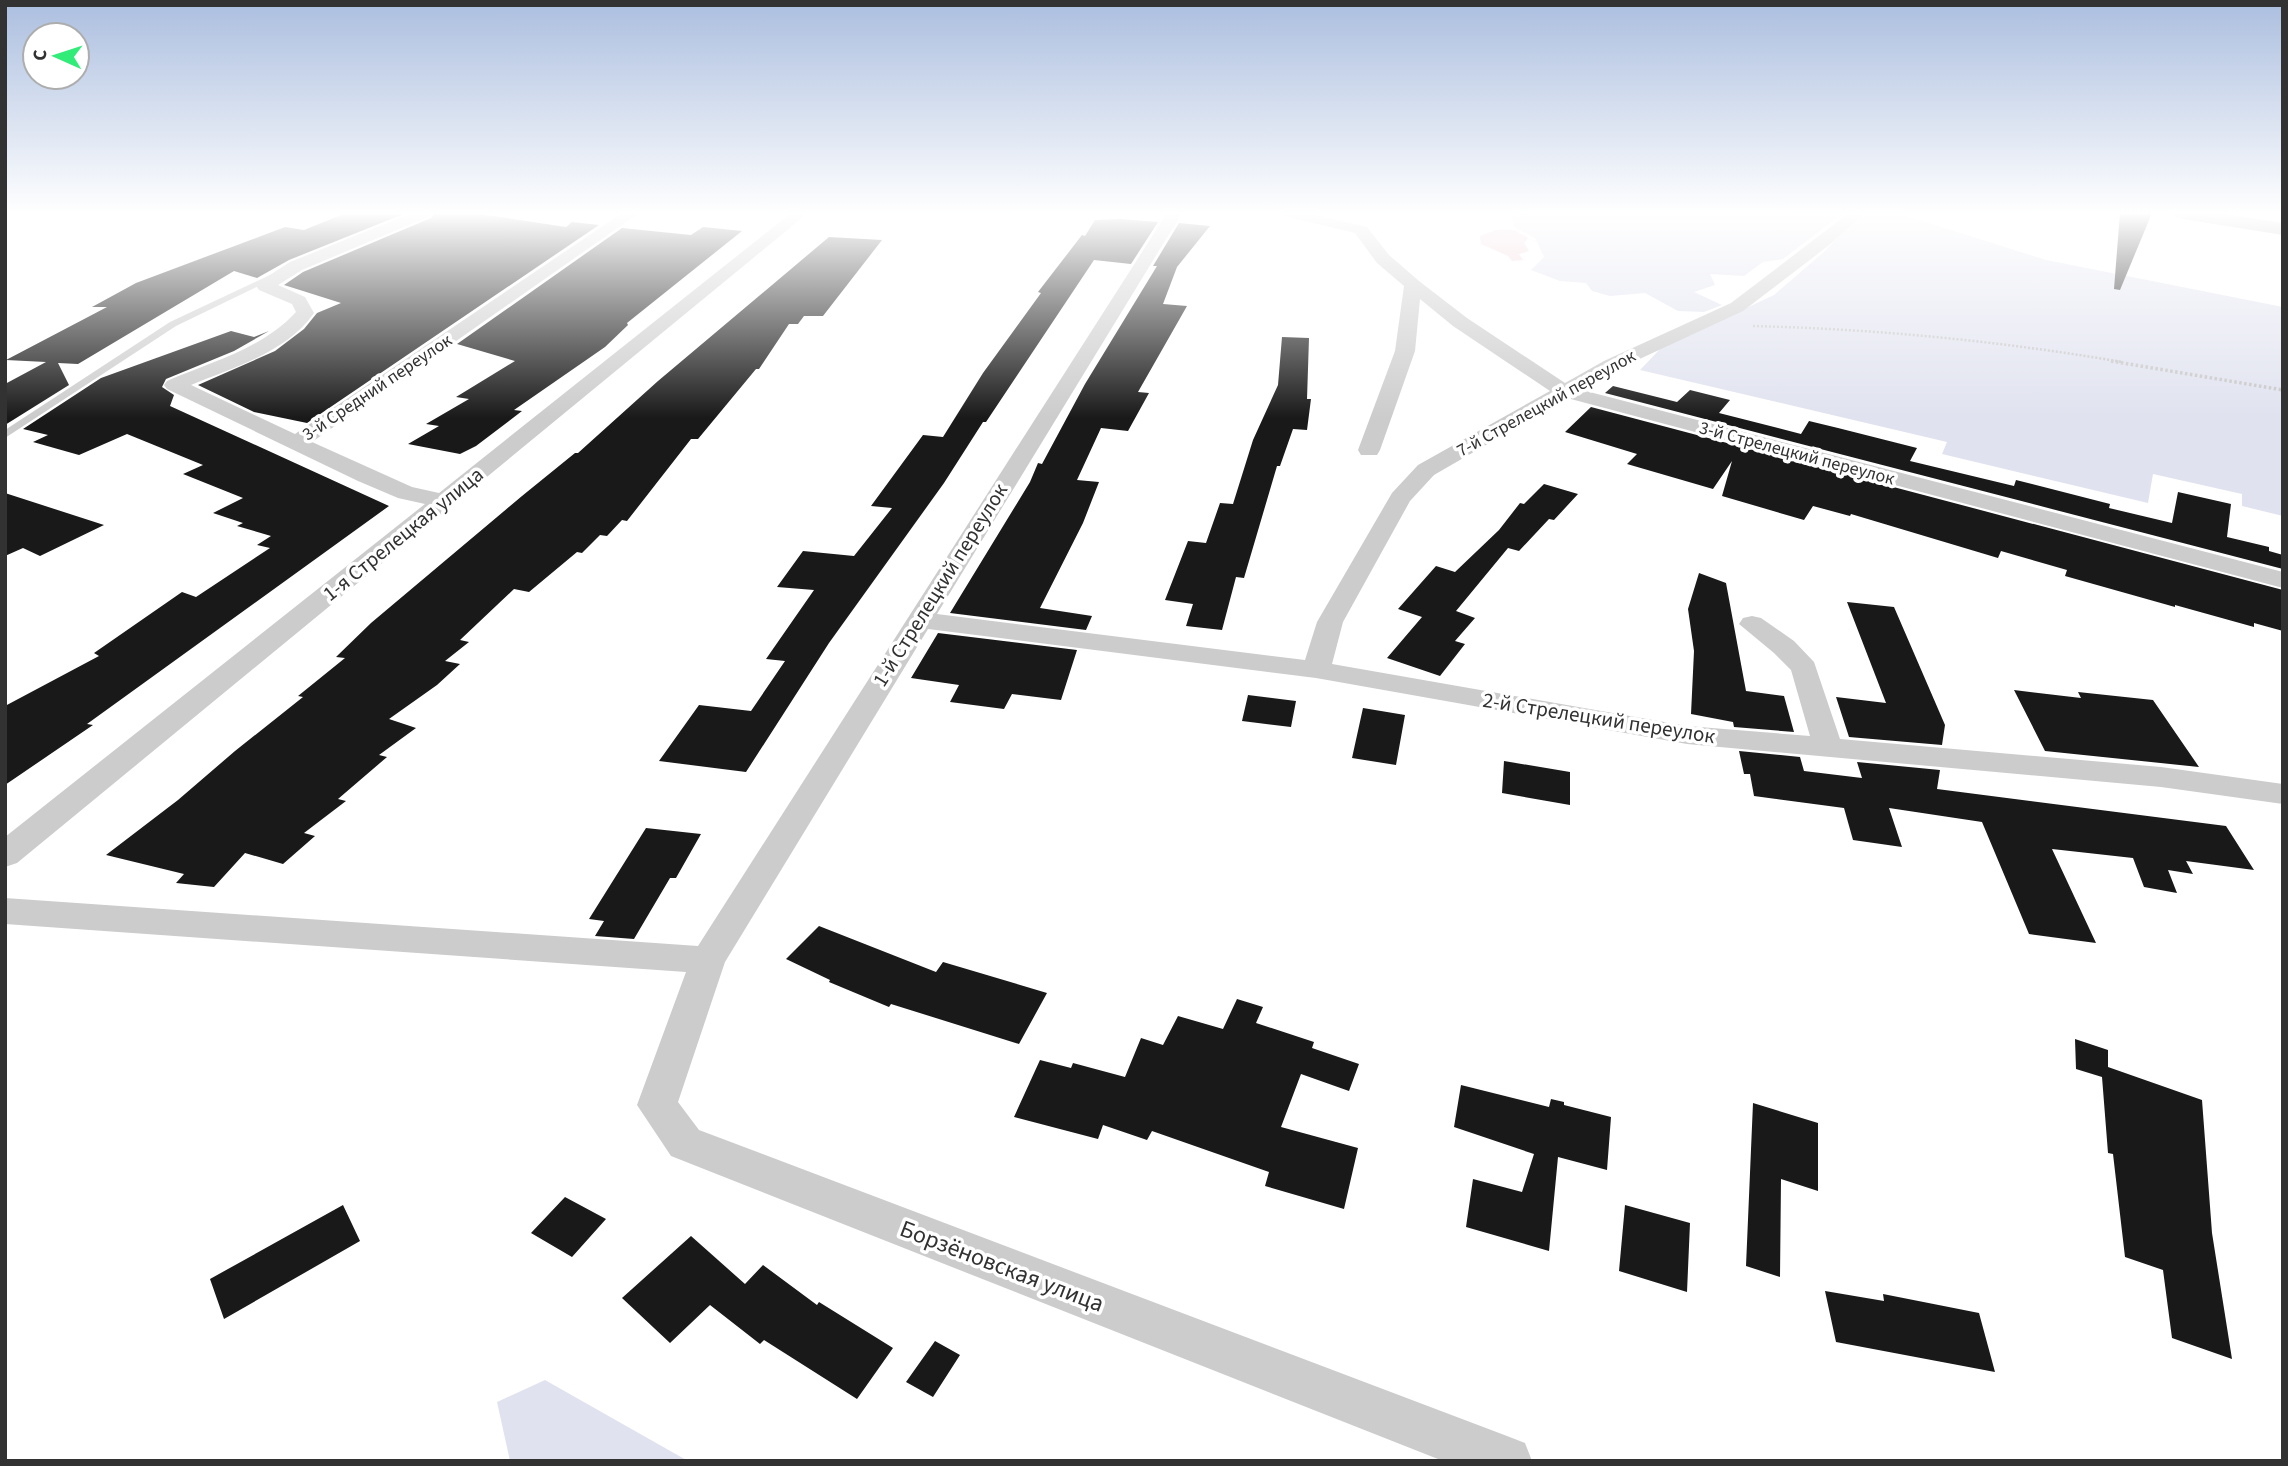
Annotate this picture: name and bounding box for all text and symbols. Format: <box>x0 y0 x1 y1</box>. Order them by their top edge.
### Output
north arrow <box>21 21 91 91</box>
text: С <box>27 49 54 61</box>
street label: 3-й Средний переулок <box>298 328 457 447</box>
street label: 7-й Стрелецкий переулок <box>1452 344 1640 463</box>
street label: 3-й Стрелецкий переулок <box>1697 415 1897 492</box>
street label: 1-я Стрелецкая улица <box>316 460 490 608</box>
street label: 1-й Стрелецкий переулок <box>865 477 1015 692</box>
street label: 2-й Стрелецкий переулок <box>1481 685 1718 751</box>
street label: Борзёновская улица <box>895 1211 1109 1322</box>

